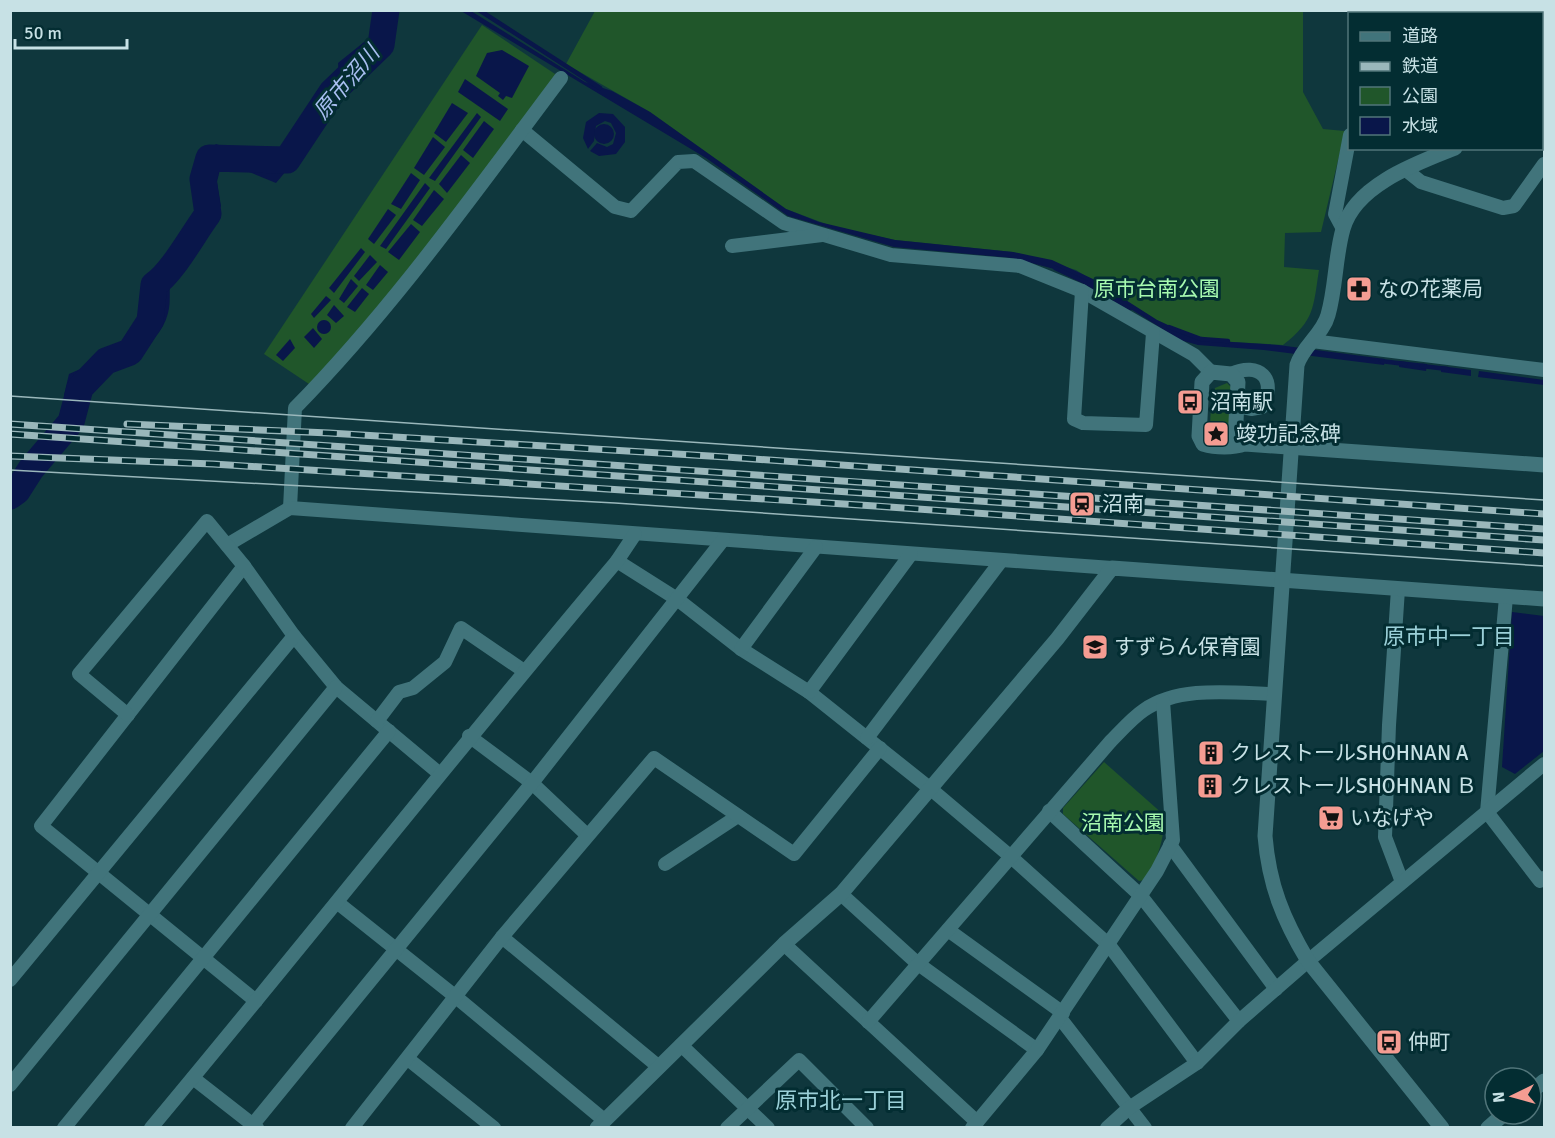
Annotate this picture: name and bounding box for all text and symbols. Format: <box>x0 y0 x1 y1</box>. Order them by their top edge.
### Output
scale bar <box>15 12 128 50</box>
legend <box>1348 12 1543 150</box>
text: 50 m <box>24 22 62 44</box>
text: 道路 <box>1402 25 1438 47</box>
water label: 原市沼川 <box>308 38 386 125</box>
text: 鉄道 <box>1402 55 1438 77</box>
text: 公園 <box>1402 85 1438 107</box>
text: 水域 <box>1402 115 1438 137</box>
pharmacy icon: なの花薬局 <box>1344 274 1374 304</box>
park label: 原市台南公園 <box>1094 276 1220 302</box>
place label: なの花薬局 <box>1378 276 1483 302</box>
bus stop icon: 沼南駅 <box>1175 387 1205 417</box>
place label: 沼南駅 <box>1210 389 1273 415</box>
place icon: 竣功記念碑 <box>1201 419 1231 449</box>
place label: 竣功記念碑 <box>1236 421 1341 447</box>
station icon: 沼南 <box>1067 489 1097 519</box>
place label: 沼南 <box>1102 491 1144 517</box>
district label: 原市中一丁目 <box>1383 623 1515 650</box>
school or university icon: すずらん保育園 <box>1080 632 1110 662</box>
place label: すずらん保育園 <box>1114 634 1261 660</box>
building icon: クレストールSHOHNAN A <box>1196 738 1226 768</box>
place label: クレストールSHOHNAN A <box>1230 740 1469 766</box>
building icon: クレストールSHOHNAN Ｂ <box>1195 771 1225 801</box>
place label: クレストールSHOHNAN Ｂ <box>1230 773 1477 799</box>
supermarket icon: いなげや <box>1316 803 1346 833</box>
place label: いなげや <box>1350 805 1434 831</box>
park label: 沼南公園 <box>1081 810 1165 836</box>
bus stop icon: 仲町 <box>1374 1027 1404 1057</box>
place label: 仲町 <box>1408 1029 1450 1055</box>
north arrow <box>1483 1066 1543 1126</box>
district label: 原市北一丁目 <box>775 1087 907 1114</box>
text: N <box>1489 1091 1510 1104</box>

